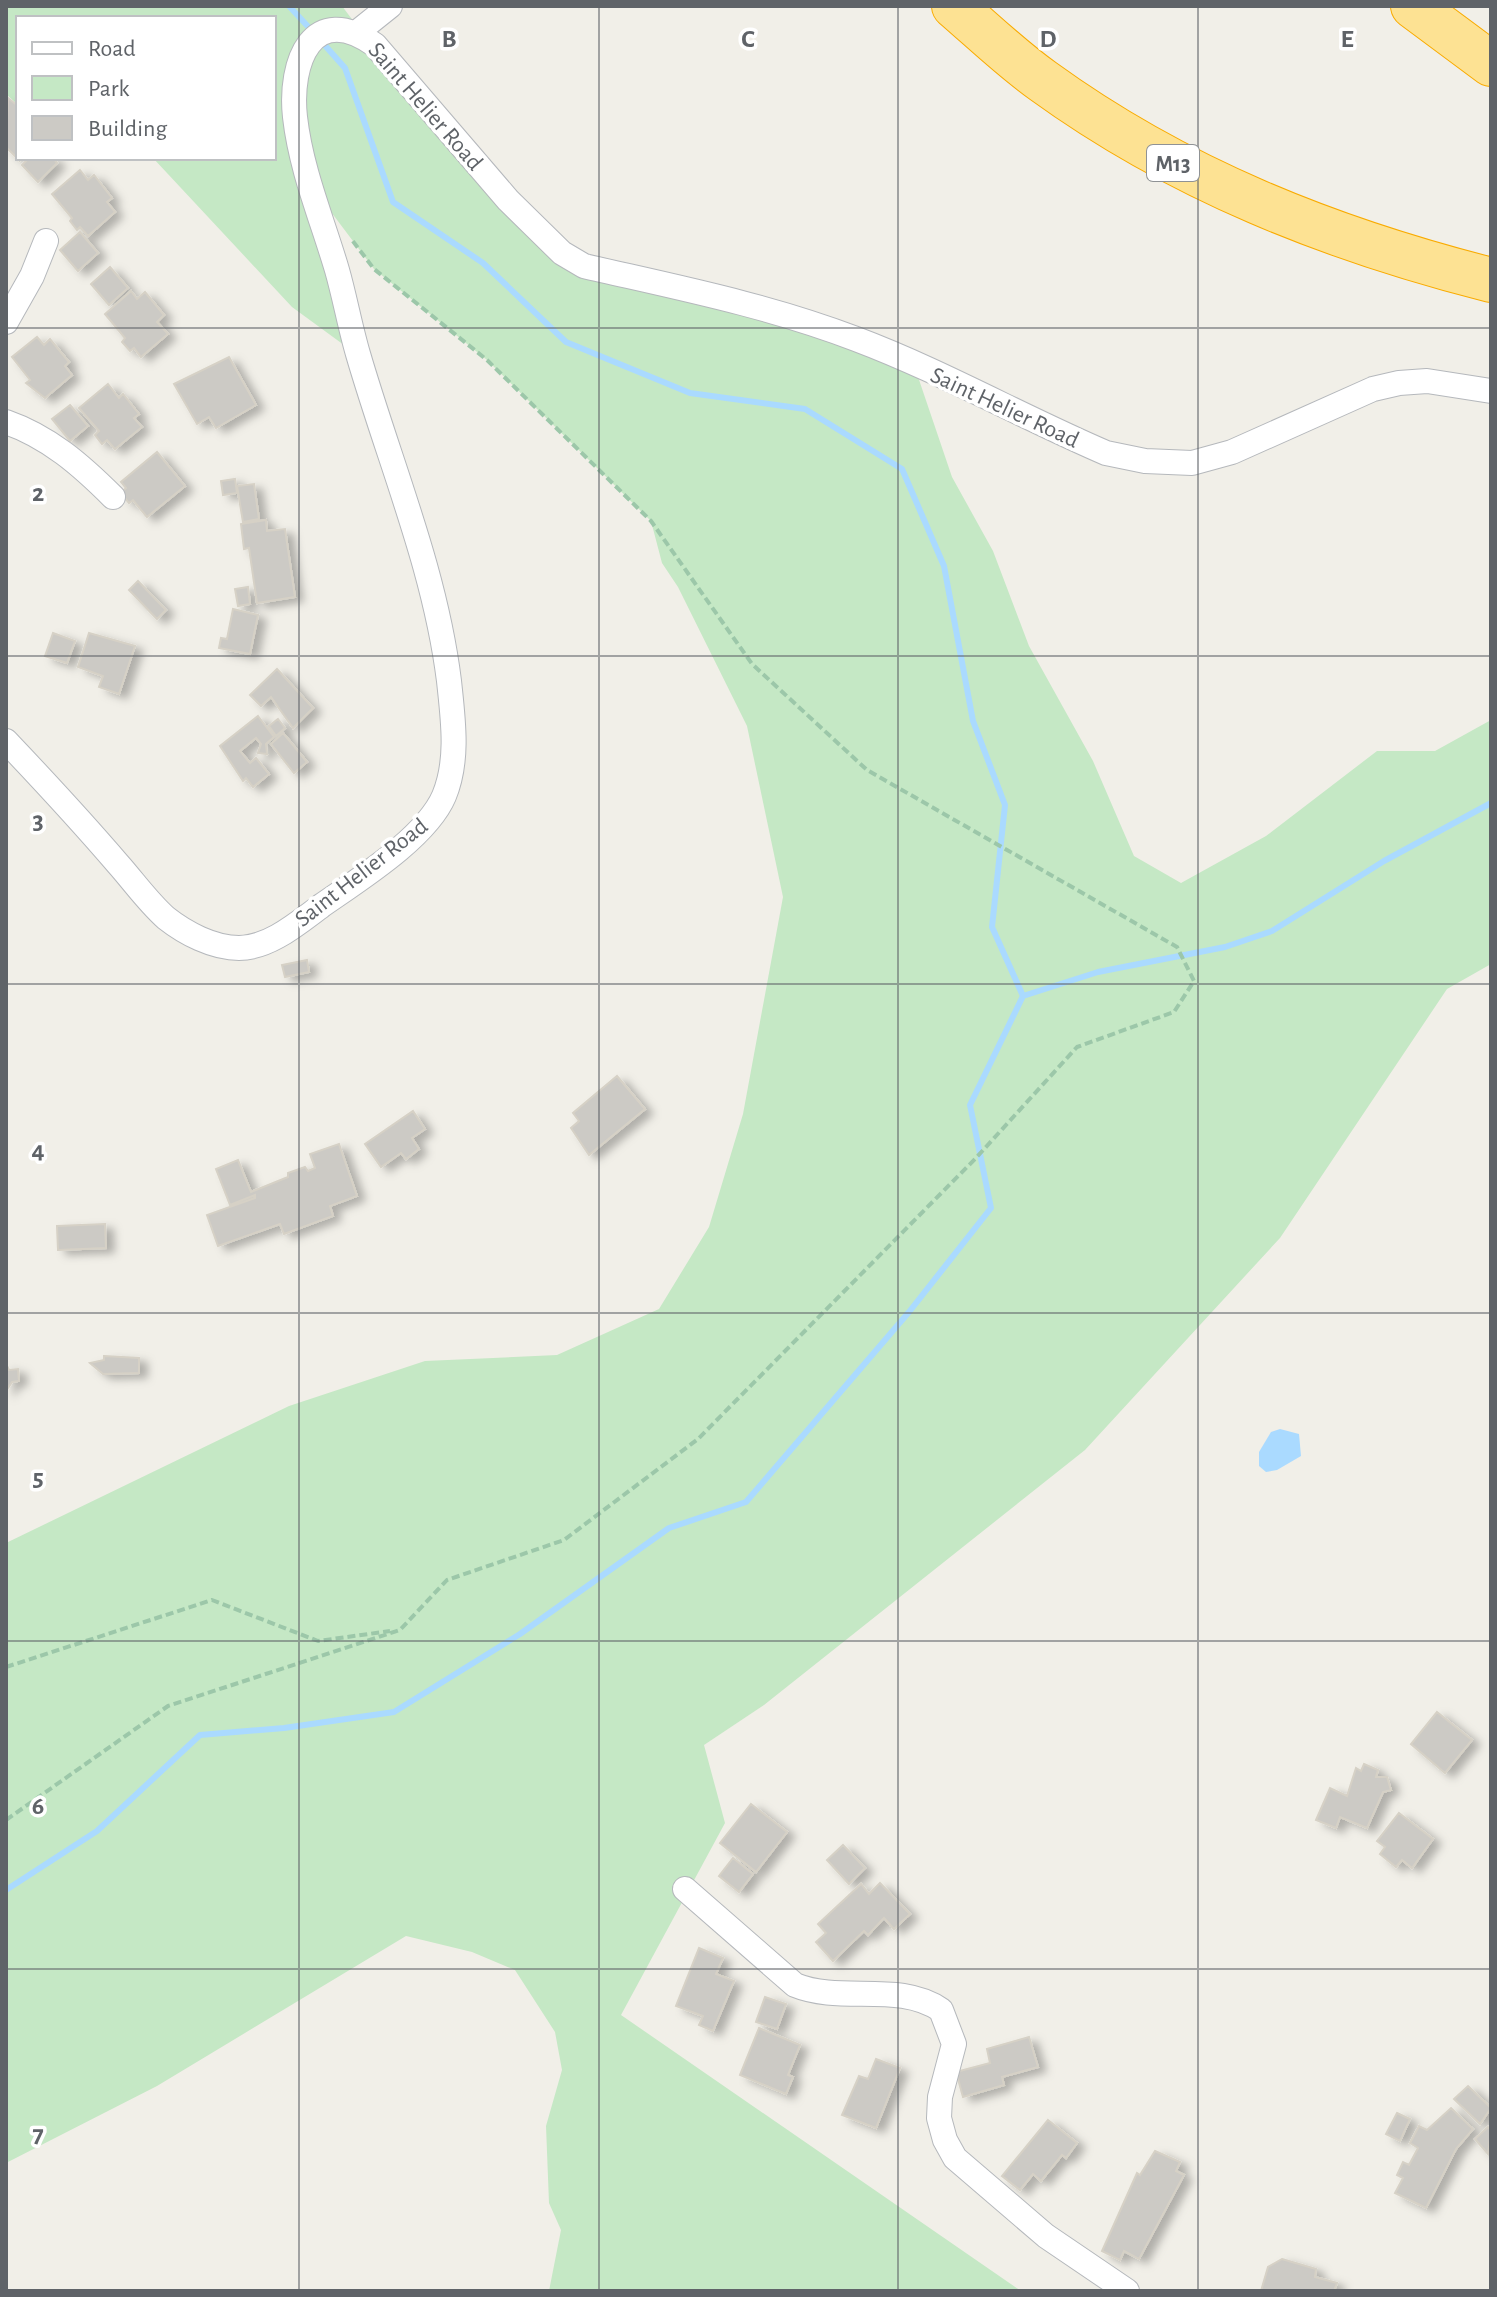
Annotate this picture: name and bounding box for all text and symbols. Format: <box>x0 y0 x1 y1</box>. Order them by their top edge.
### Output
legend <box>16 16 276 160</box>
text: B <box>441 26 457 52</box>
text: C <box>741 26 755 52</box>
text: D <box>1039 26 1057 52</box>
text: E <box>1340 26 1354 52</box>
text: Road <box>88 37 136 61</box>
street label: Saint Helier Road <box>363 38 487 175</box>
text: Park <box>88 77 129 101</box>
text: Building <box>88 117 167 141</box>
road number: M13 <box>1147 145 1199 181</box>
street label: Saint Helier Road <box>927 363 1083 453</box>
text: 2 <box>32 480 44 506</box>
text: 3 <box>32 808 44 834</box>
street label: Saint Helier Road <box>291 814 432 932</box>
text: 4 <box>31 1137 45 1163</box>
text: 5 <box>32 1465 44 1491</box>
text: 6 <box>32 1793 44 1819</box>
text: 7 <box>32 2121 44 2147</box>

